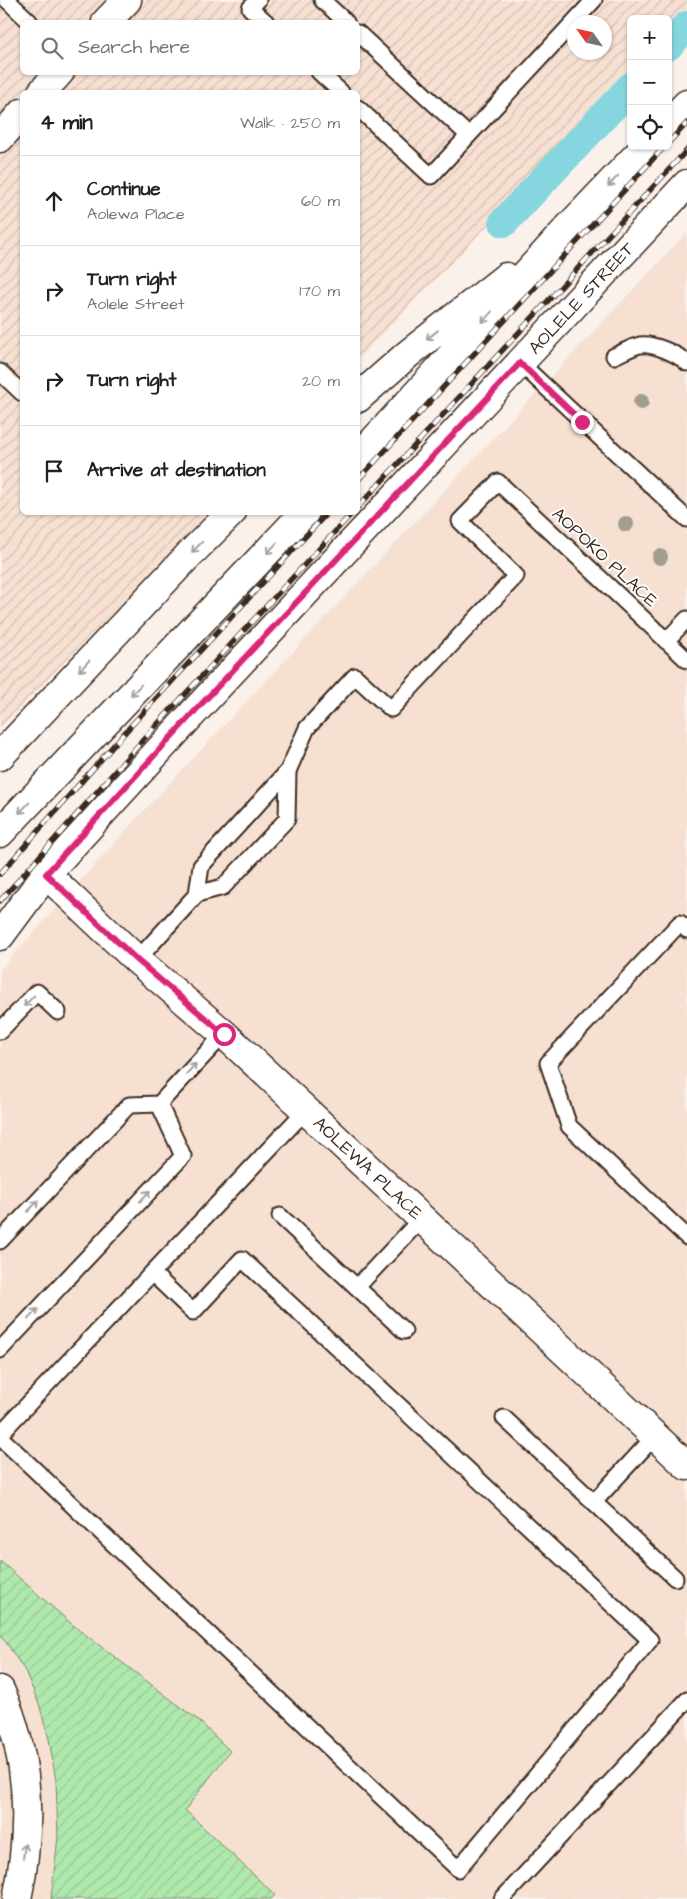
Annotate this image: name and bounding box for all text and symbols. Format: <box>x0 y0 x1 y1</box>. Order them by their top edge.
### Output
north arrow <box>567 15 612 60</box>
map controls <box>627 15 672 150</box>
button: + <box>627 15 672 60</box>
search box <box>20 20 360 75</box>
icon: search <box>38 34 66 62</box>
text: Search here <box>78 34 190 61</box>
button: − <box>627 60 672 105</box>
button: locate <box>627 105 672 150</box>
text: 4 min <box>40 108 93 137</box>
text: Walk · 250 m <box>240 112 340 134</box>
one-way arrow <box>607 175 619 188</box>
text: Continue <box>87 176 161 203</box>
icon: ahead <box>40 187 68 215</box>
text: 60 m <box>301 190 340 212</box>
text: Aolewa Place <box>87 203 185 225</box>
street label: AOLELE STREET <box>523 236 641 360</box>
text: Turn right <box>87 266 176 293</box>
icon: right <box>40 277 68 305</box>
text: 170 m <box>299 280 340 302</box>
text: Aolele Street <box>87 293 184 315</box>
one-way arrow <box>481 311 493 324</box>
one-way arrow <box>425 330 439 340</box>
icon: right <box>40 367 68 395</box>
text: Turn right <box>87 367 176 394</box>
text: 20 m <box>302 370 340 392</box>
route end <box>571 411 594 434</box>
icon: arrive <box>40 457 68 485</box>
text: Arrive at destination <box>87 457 266 484</box>
street label: AOPOKO PLACE <box>546 502 663 613</box>
one-way arrow <box>191 541 204 553</box>
one-way arrow <box>266 541 278 554</box>
one-way arrow <box>78 660 90 673</box>
one-way arrow <box>130 684 142 697</box>
one-way arrow <box>18 802 30 815</box>
one-way arrow <box>23 994 34 1007</box>
route start <box>213 1023 236 1046</box>
one-way arrow <box>185 1062 197 1075</box>
street label: AOLEWA PLACE <box>307 1111 428 1226</box>
one-way arrow <box>139 1190 151 1203</box>
one-way arrow <box>27 1199 39 1212</box>
one-way arrow <box>27 1308 39 1321</box>
one-way arrow <box>19 1843 29 1859</box>

